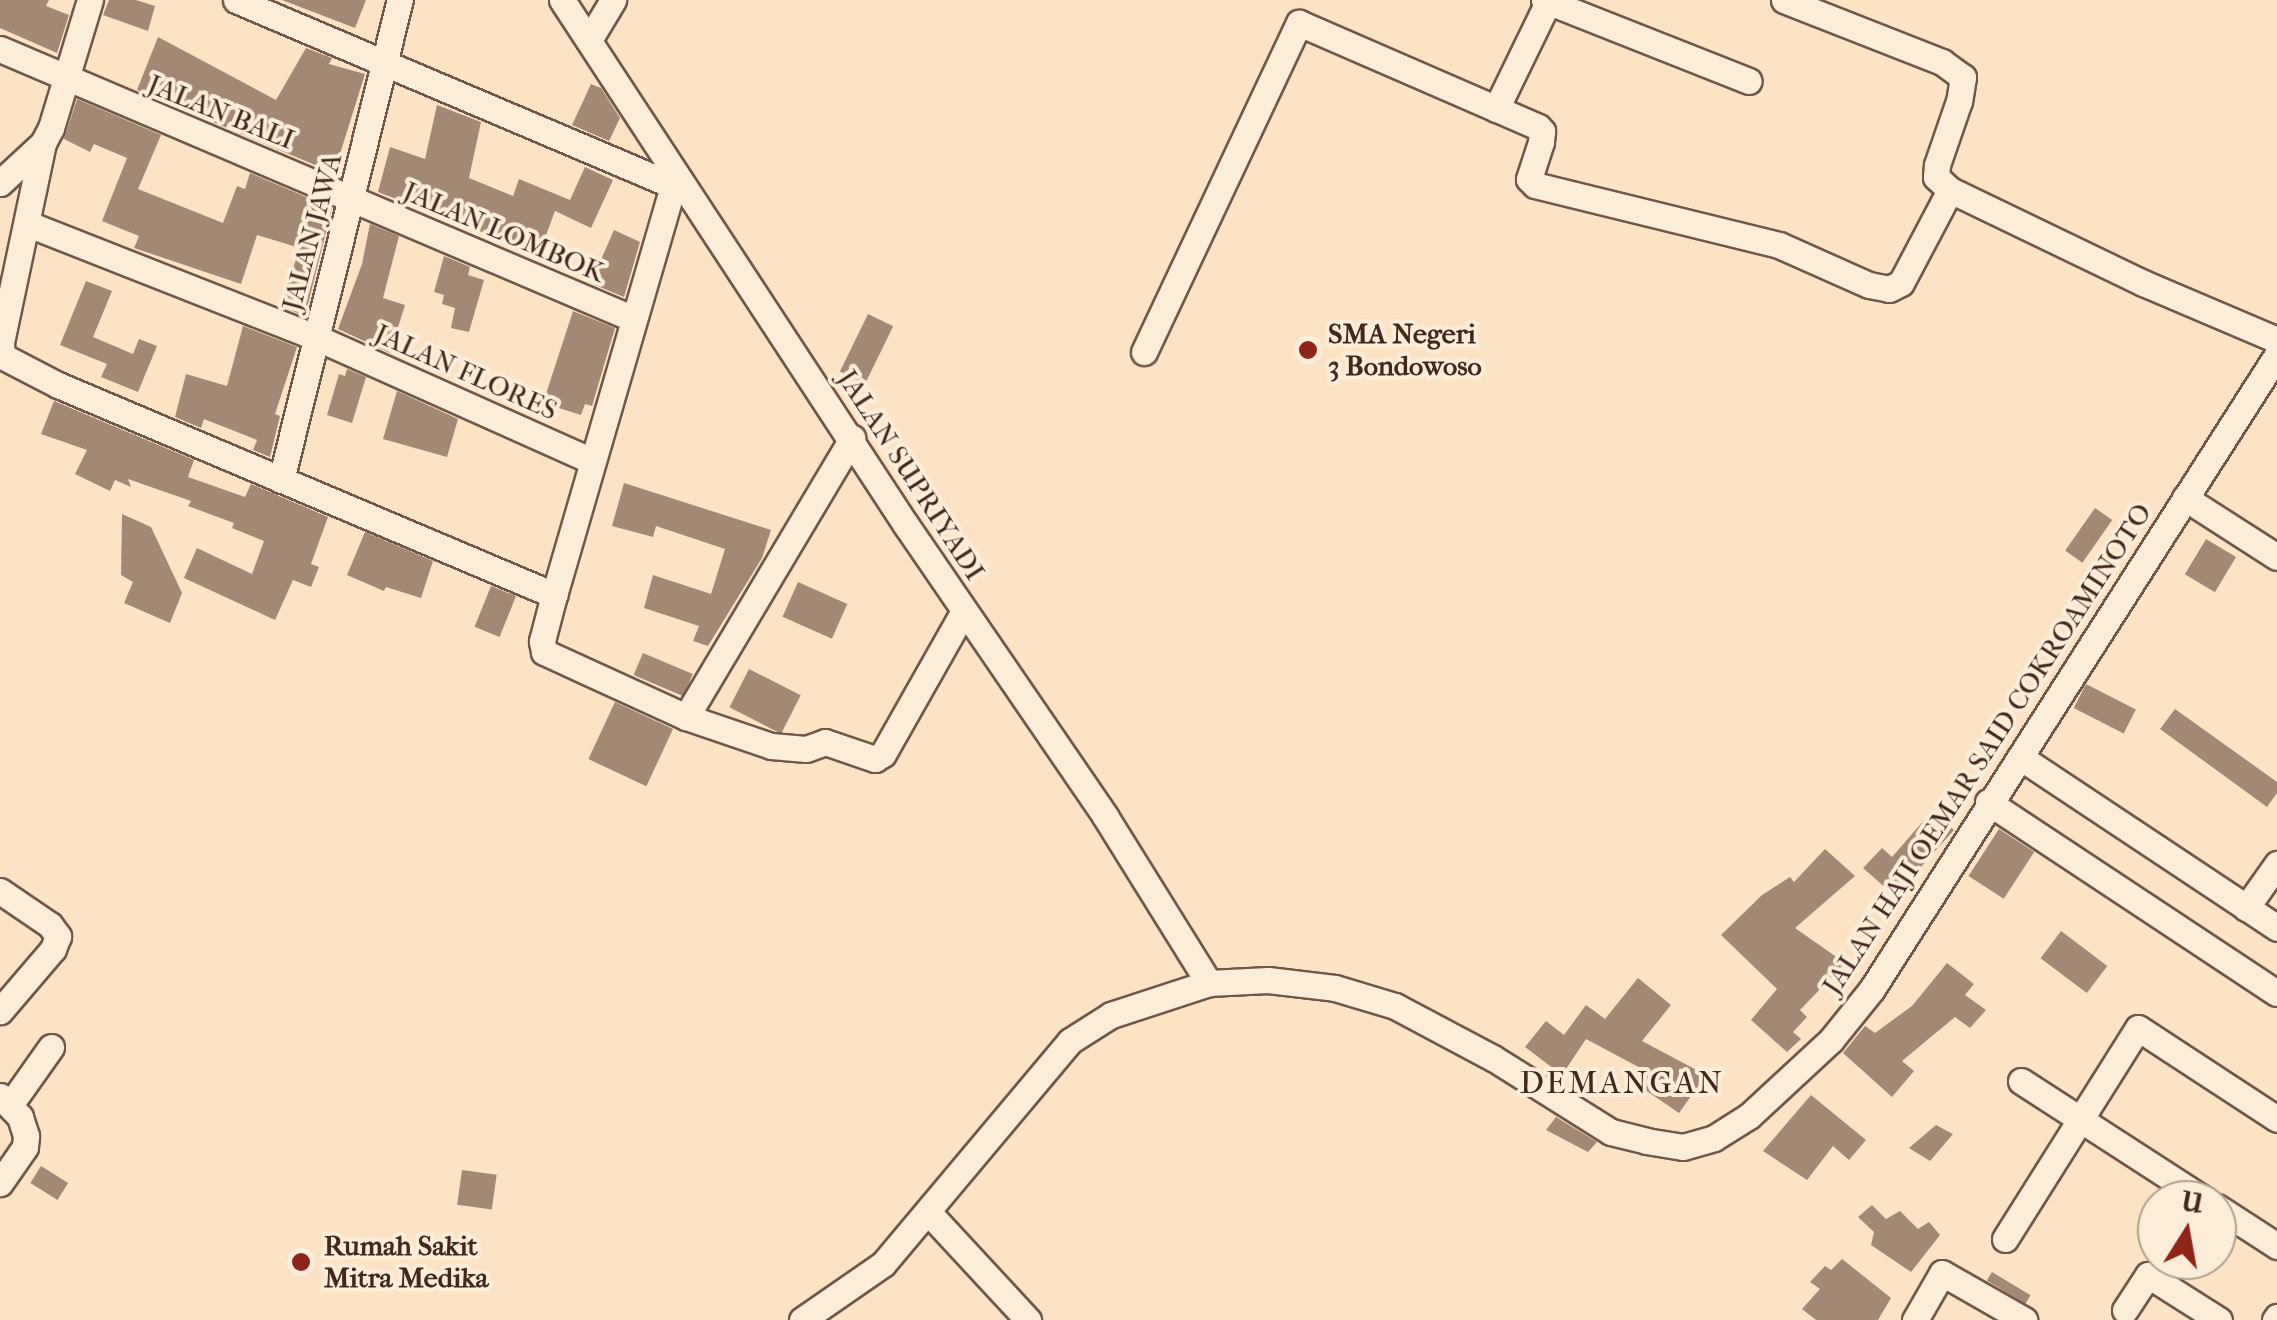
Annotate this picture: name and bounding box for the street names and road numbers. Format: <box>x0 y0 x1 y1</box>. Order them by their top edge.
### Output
street label: JALAN BALI <box>143 67 299 157</box>
street label: JALAN JAWA <box>275 150 349 314</box>
street label: JALAN LOMBOK <box>398 174 610 290</box>
street label: JALAN FLORES <box>369 317 563 427</box>
street label: JALAN SUPRIYADI <box>830 363 992 587</box>
street label: JALAN HAJI OEMAR SAID COKROAMINOTO <box>1815 497 2159 1001</box>

